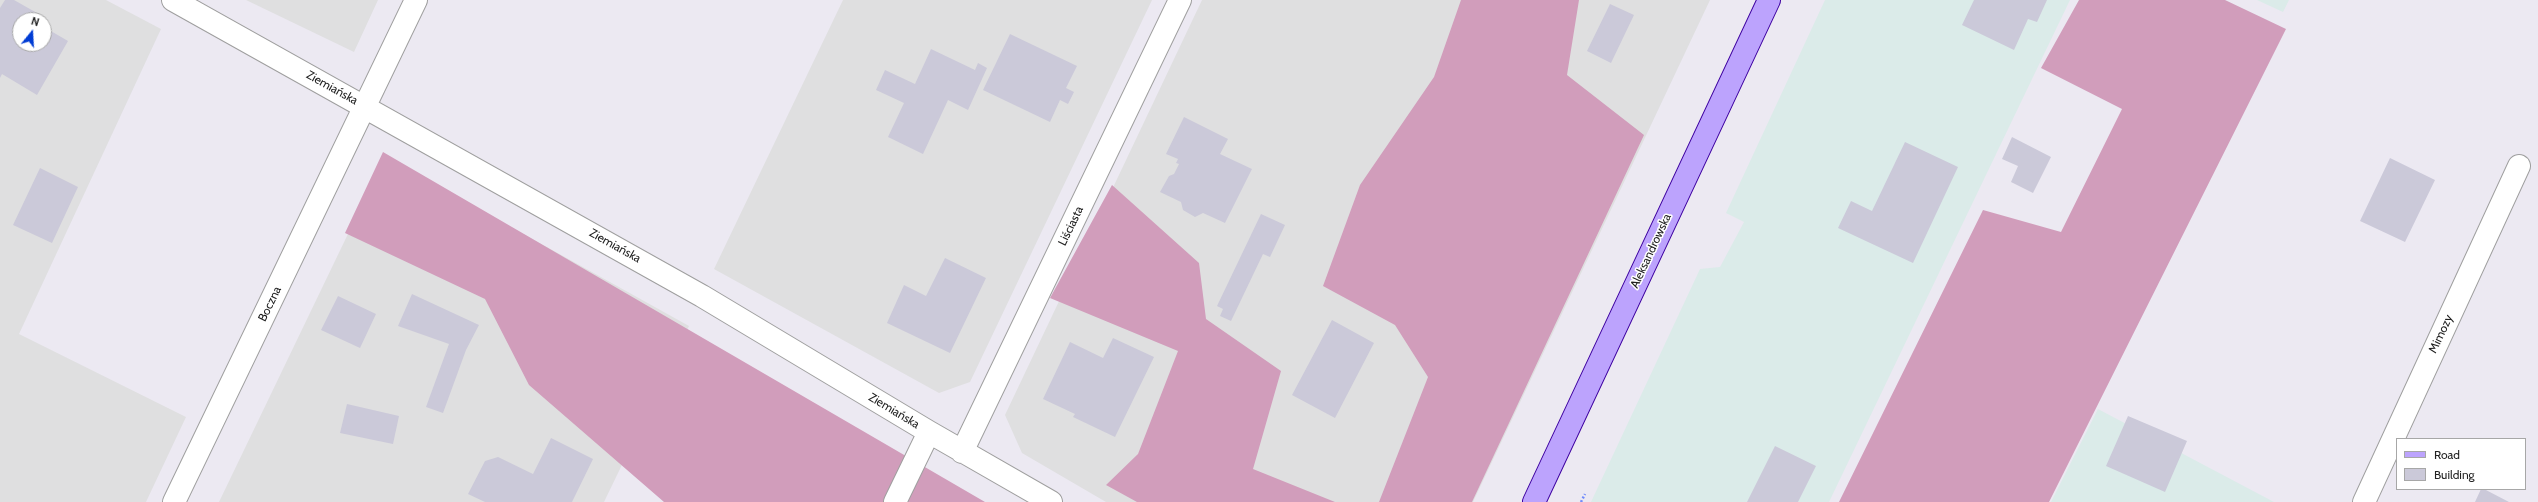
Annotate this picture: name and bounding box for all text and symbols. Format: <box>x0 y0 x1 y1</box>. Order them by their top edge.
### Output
north arrow <box>12 12 52 52</box>
text: N <box>30 14 41 29</box>
street label: Ziemiańska <box>304 68 360 108</box>
street label: Liściasta <box>1055 204 1087 248</box>
street label: Aleksandrowska <box>1627 211 1675 291</box>
street label: Ziemiańska <box>587 226 643 266</box>
street label: Boczna <box>255 284 285 324</box>
street label: Mimozy <box>2426 312 2456 356</box>
street label: Ziemiańska <box>866 390 922 432</box>
legend <box>2396 438 2526 490</box>
text: Road <box>2434 447 2460 462</box>
text: Building <box>2434 467 2475 482</box>

